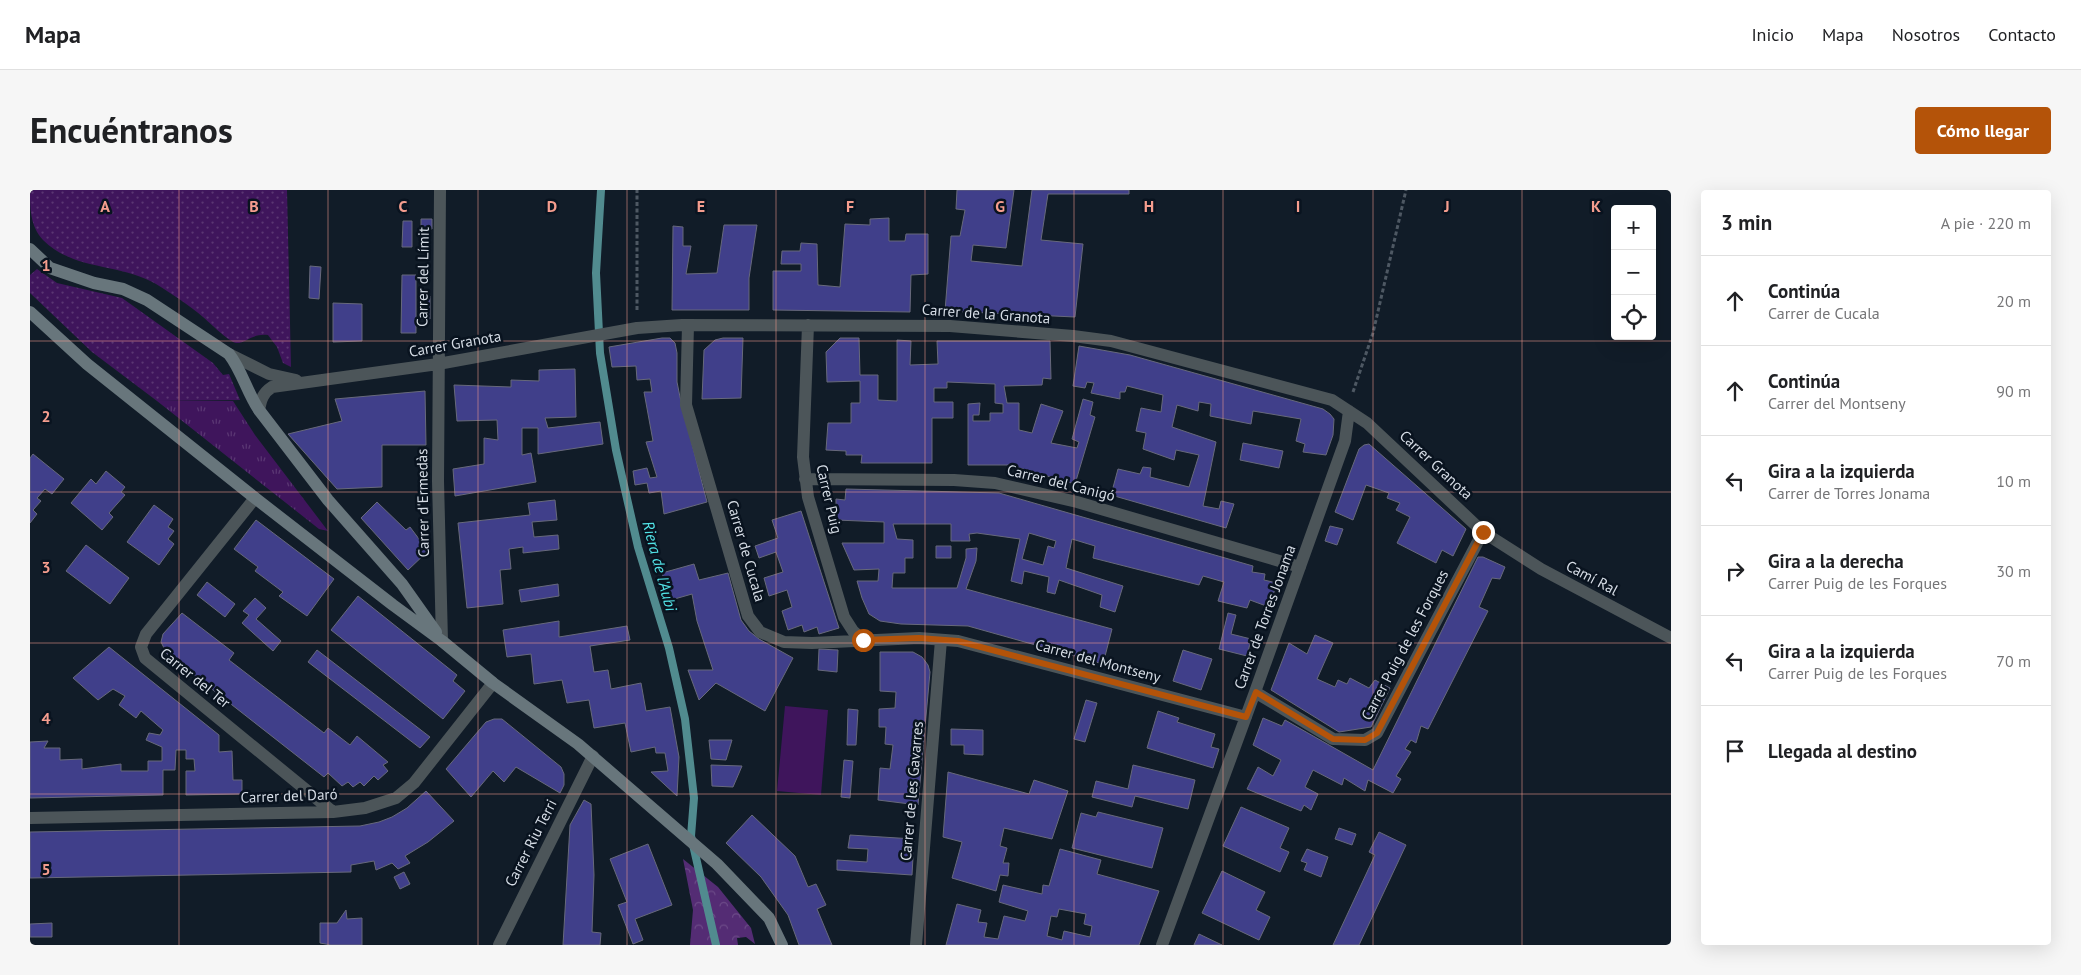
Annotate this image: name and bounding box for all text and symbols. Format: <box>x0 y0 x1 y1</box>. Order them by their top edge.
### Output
text: Mapa <box>25 19 81 50</box>
text: Inicio <box>1751 23 1794 46</box>
text: Mapa <box>1822 23 1864 46</box>
text: Nosotros <box>1892 23 1960 46</box>
text: Contacto <box>1988 23 2056 46</box>
text: Encuéntranos <box>30 107 233 153</box>
button: Cómo llegar <box>1915 107 2051 154</box>
text: A <box>100 196 110 216</box>
text: B <box>249 196 259 216</box>
text: C <box>399 196 408 216</box>
text: D <box>547 196 557 216</box>
text: E <box>697 196 705 216</box>
text: F <box>846 196 854 216</box>
text: G <box>995 196 1005 216</box>
text: H <box>1144 196 1154 216</box>
text: I <box>1296 196 1300 216</box>
text: J <box>1443 196 1450 216</box>
text: K <box>1591 196 1601 216</box>
map controls <box>1611 205 1656 340</box>
button: + <box>1611 205 1656 250</box>
text: 3 min <box>1721 209 1772 236</box>
text: A pie · 220 m <box>1941 213 2031 233</box>
street label: Carrer del Límit <box>412 227 433 327</box>
button: − <box>1611 250 1656 295</box>
text: 1 <box>41 255 51 275</box>
text: Continúa <box>1768 279 1840 303</box>
icon: ahead <box>1721 287 1749 315</box>
text: 20 m <box>1996 291 2031 311</box>
button: locate <box>1611 295 1656 340</box>
street label: Carrer de la Granota <box>921 300 1051 327</box>
text: Carrer de Cucala <box>1768 303 1880 323</box>
street label: Carrer Granota <box>407 326 502 361</box>
text: Continúa <box>1768 369 1840 393</box>
icon: ahead <box>1721 377 1749 405</box>
text: 90 m <box>1996 381 2031 401</box>
text: Carrer del Montseny <box>1768 393 1906 413</box>
text: 2 <box>41 406 51 426</box>
street label: Carrer Granota <box>1396 426 1477 503</box>
street label: Carrer d'Ermedàs <box>412 448 433 558</box>
text: Gira a la izquierda <box>1768 459 1915 483</box>
street label: Carrer del Canigó <box>1005 460 1117 505</box>
street label: Carrer Puig <box>812 462 847 535</box>
icon: left <box>1721 467 1749 495</box>
text: 10 m <box>1996 471 2031 491</box>
text: Carrer de Torres Jonama <box>1768 483 1930 503</box>
street label: Carrer de Cucala <box>723 498 770 604</box>
water label: Riera de l'Aubi <box>638 519 682 614</box>
route end <box>1472 521 1495 544</box>
street label: Carrer de Torres Jonama <box>1230 542 1299 692</box>
text: Gira a la derecha <box>1768 549 1904 573</box>
street label: Camí Ral <box>1563 556 1622 600</box>
text: 3 <box>41 557 51 577</box>
icon: right <box>1721 557 1749 585</box>
text: 30 m <box>1996 561 2031 581</box>
street label: Carrer Puig de les Forques <box>1357 566 1452 723</box>
text: Carrer Puig de les Forques <box>1768 573 1947 593</box>
route start <box>852 629 875 652</box>
street label: Carrer del Montseny <box>1033 635 1163 686</box>
text: Gira a la izquierda <box>1768 639 1915 663</box>
street label: Carrer del Ter <box>156 643 234 712</box>
icon: left <box>1721 647 1749 675</box>
text: 70 m <box>1996 651 2031 671</box>
text: Carrer Puig de les Forques <box>1768 663 1947 683</box>
text: 4 <box>41 708 51 728</box>
street label: Carrer de les Gavarres <box>896 720 927 862</box>
icon: arrive <box>1721 737 1749 765</box>
text: Llegada al destino <box>1768 739 1917 763</box>
street label: Carrer del Daró <box>240 784 338 807</box>
street label: Carrer Riu Terri <box>500 796 561 890</box>
text: 5 <box>41 859 51 879</box>

